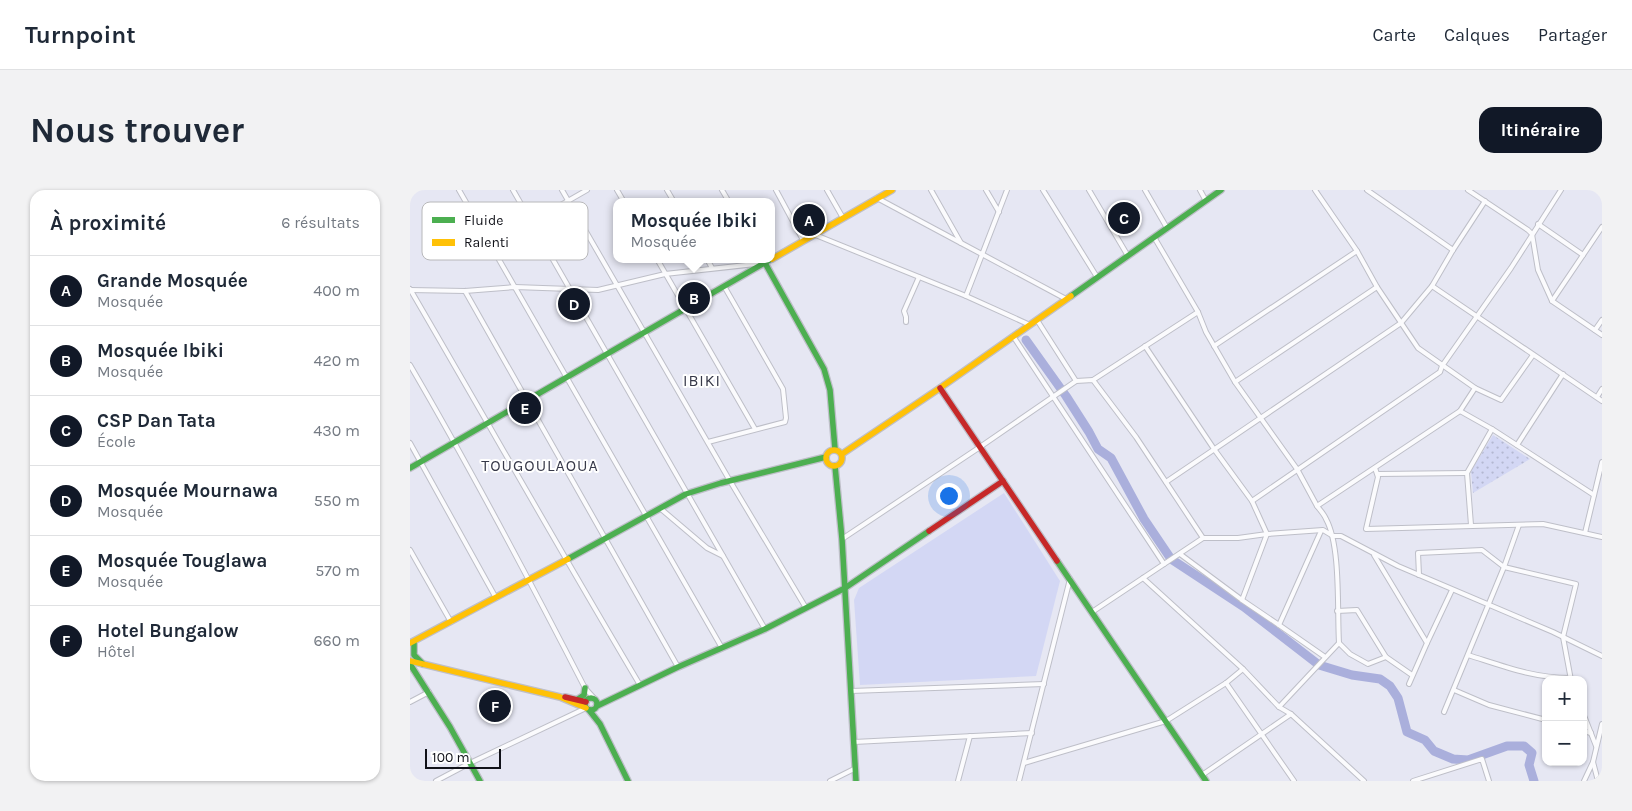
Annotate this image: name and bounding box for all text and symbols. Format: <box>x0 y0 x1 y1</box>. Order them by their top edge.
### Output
text: Turnpoint <box>25 21 136 49</box>
text: Carte <box>1372 24 1416 46</box>
text: Calques <box>1444 24 1510 46</box>
text: Partager <box>1538 24 1607 46</box>
button: Itinéraire <box>1479 107 1602 153</box>
text: Nous trouver <box>30 110 244 151</box>
popup <box>613 198 775 263</box>
pin: C <box>1108 199 1140 237</box>
pin: A <box>793 201 825 239</box>
legend <box>422 202 588 260</box>
text: Mosquée Ibiki <box>631 210 758 232</box>
text: À proximité <box>50 211 166 235</box>
text: Fluide <box>464 212 503 229</box>
text: 6 résultats <box>281 213 360 232</box>
text: Mosquée <box>631 232 697 251</box>
text: Ralenti <box>464 234 509 251</box>
text: Grande Mosquée <box>97 270 248 292</box>
pin: B <box>678 279 710 317</box>
text: A <box>61 281 71 300</box>
text: 400 m <box>313 281 360 300</box>
pin: D <box>558 285 590 323</box>
text: Mosquée <box>97 292 163 311</box>
text: Mosquée Ibiki <box>97 340 224 362</box>
text: B <box>61 351 71 370</box>
text: 420 m <box>314 351 360 370</box>
text: Mosquée <box>97 362 163 381</box>
district label: IBIKI <box>683 371 721 390</box>
pin: E <box>509 389 541 427</box>
text: CSP Dan Tata <box>97 410 216 432</box>
text: C <box>61 421 71 440</box>
text: 430 m <box>313 421 360 440</box>
text: École <box>97 432 136 451</box>
district label: TOUGOULAOUA <box>481 456 599 475</box>
text: Mosquée Mournawa <box>97 480 278 502</box>
your location <box>936 483 962 509</box>
text: D <box>61 491 71 510</box>
text: 550 m <box>314 491 360 510</box>
text: Mosquée <box>97 502 163 521</box>
text: Mosquée Touglawa <box>97 550 267 572</box>
text: E <box>61 561 71 580</box>
text: 570 m <box>315 561 360 580</box>
text: Mosquée <box>97 572 163 591</box>
text: Hotel Bungalow <box>97 620 239 642</box>
text: F <box>62 631 70 650</box>
text: 660 m <box>313 631 360 650</box>
text: Hôtel <box>97 642 135 661</box>
map controls <box>1542 676 1587 766</box>
button: + <box>1542 676 1587 721</box>
pin: F <box>479 687 511 725</box>
button: − <box>1542 721 1587 766</box>
scale bar <box>425 746 501 769</box>
text: 100 m <box>432 749 470 766</box>

